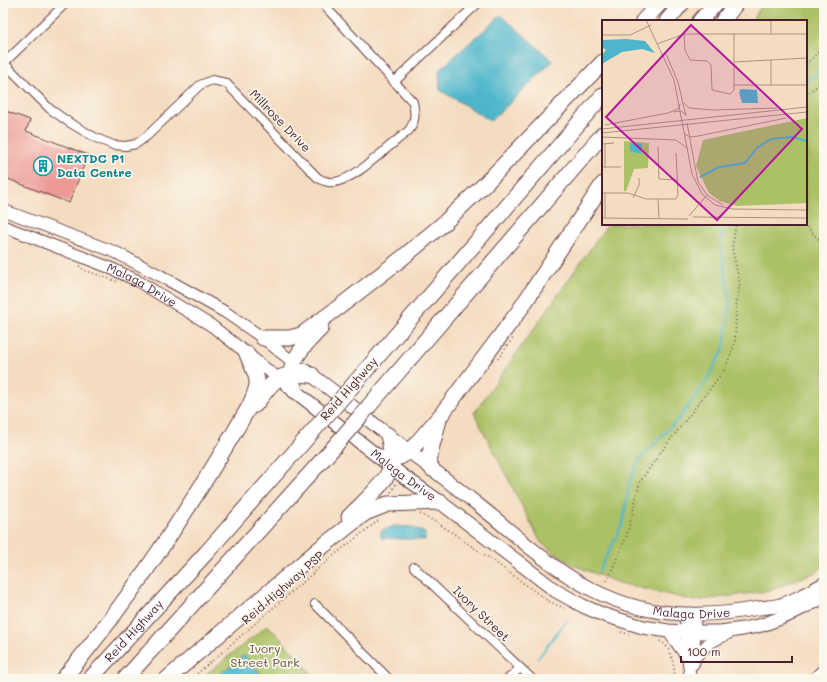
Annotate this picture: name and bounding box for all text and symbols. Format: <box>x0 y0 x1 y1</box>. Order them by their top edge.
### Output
inset map <box>602 20 807 225</box>
street label: Millrose Drive <box>247 86 315 155</box>
place label: NEXTDC P1 Data Centre <box>57 150 132 180</box>
building icon: NEXTDC P1 Data Centre <box>32 155 54 177</box>
street label: Malaga Drive <box>105 259 180 310</box>
street label: Reid Highway <box>316 353 380 423</box>
street label: Malaga Drive <box>368 445 440 504</box>
street label: Reid Highway PSP <box>238 547 327 628</box>
street label: Ivory Street <box>450 582 514 644</box>
street label: Reid Highway <box>101 596 166 665</box>
street label: Malaga Drive <box>652 602 731 621</box>
scale bar <box>681 638 792 664</box>
park label: Ivory Street Park <box>230 640 300 670</box>
text: 100 m <box>687 643 721 659</box>

